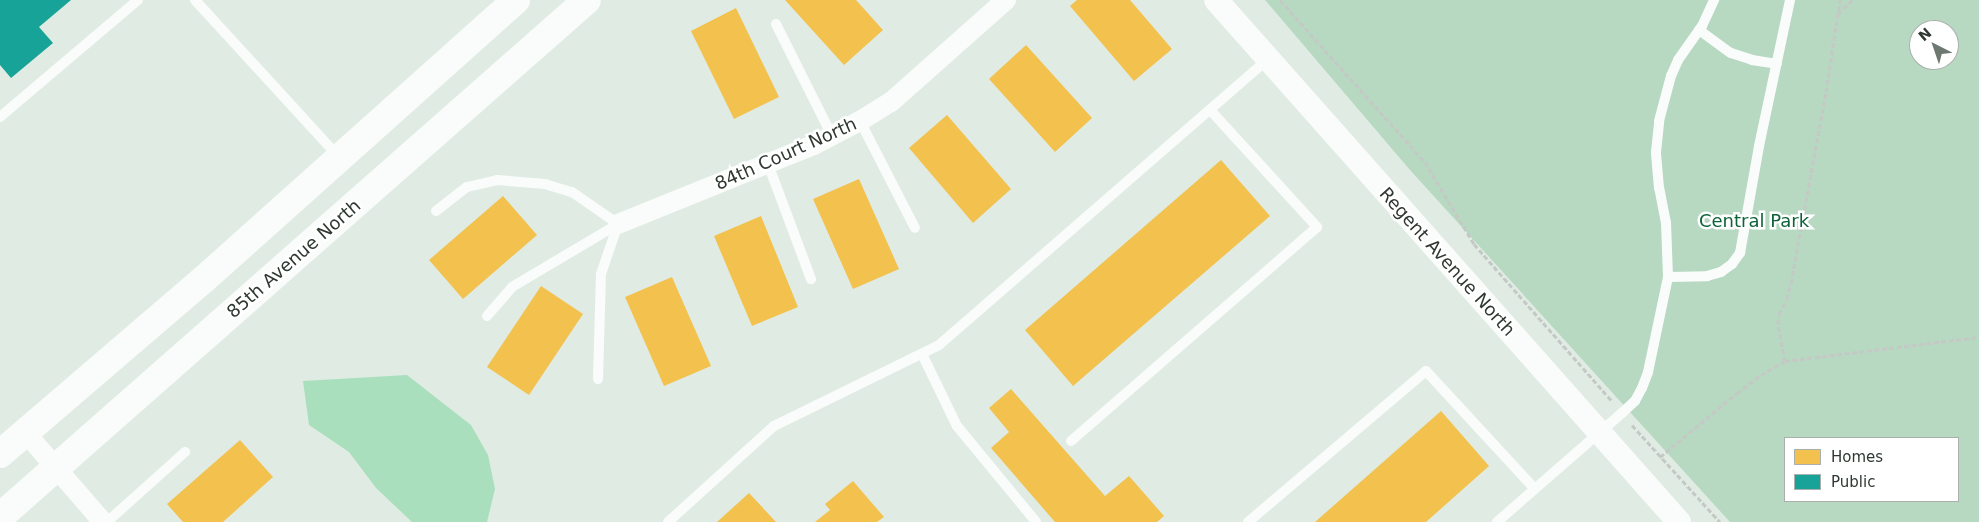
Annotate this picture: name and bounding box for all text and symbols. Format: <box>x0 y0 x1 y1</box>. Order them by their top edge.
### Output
north arrow <box>1909 20 1959 70</box>
text: N <box>1915 25 1934 44</box>
street label: 84th Court North <box>712 113 860 195</box>
street label: Regent Avenue North <box>1375 183 1519 341</box>
street label: 85th Avenue North <box>223 195 365 323</box>
park label: Central Park <box>1699 210 1809 232</box>
legend <box>1784 437 1959 502</box>
text: Homes <box>1831 448 1883 466</box>
text: Public <box>1831 473 1875 491</box>

